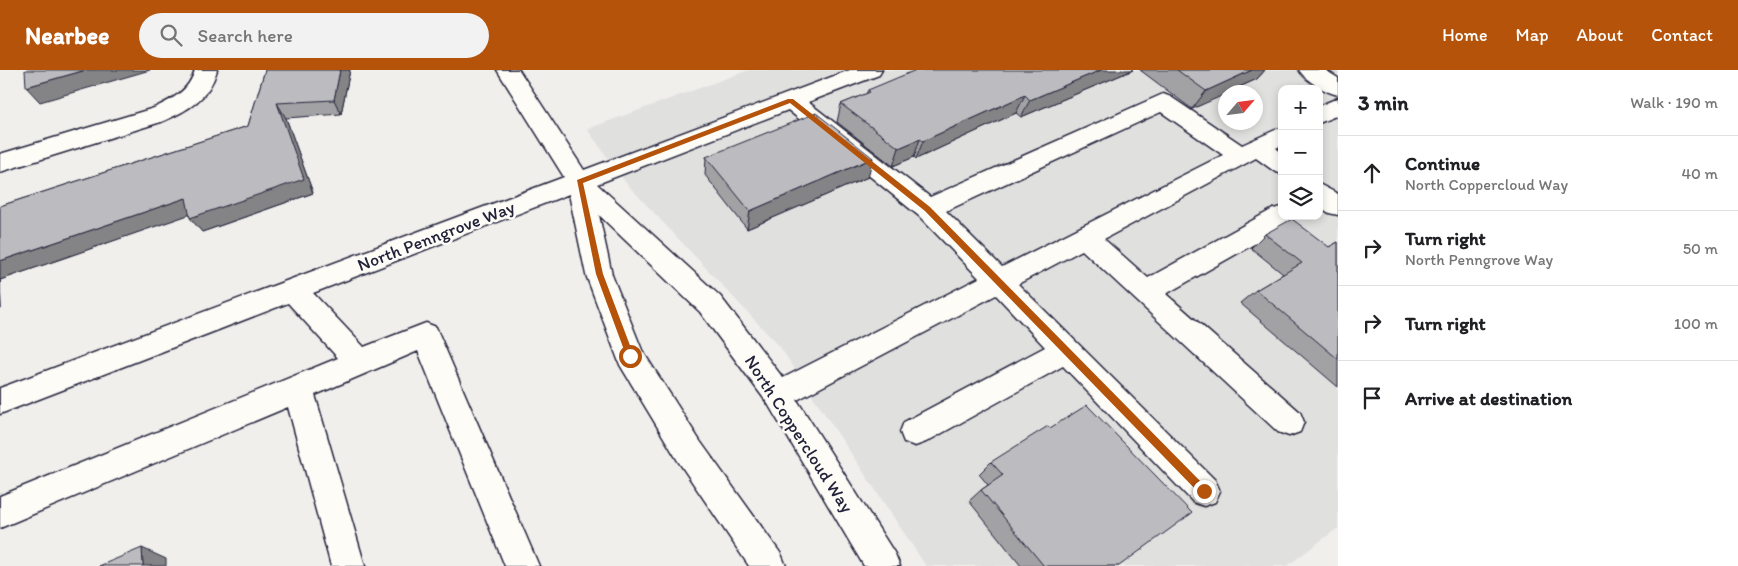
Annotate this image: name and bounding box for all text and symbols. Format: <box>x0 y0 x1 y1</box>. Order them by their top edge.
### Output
search box <box>139 13 489 58</box>
text: Nearbee <box>25 21 109 50</box>
icon: search <box>157 21 185 49</box>
text: Search here <box>197 24 293 47</box>
text: Home <box>1442 24 1488 46</box>
text: Map <box>1516 24 1549 46</box>
text: About <box>1577 24 1623 46</box>
text: Contact <box>1651 24 1713 46</box>
north arrow <box>1218 85 1263 130</box>
map controls <box>1278 85 1323 220</box>
button: + <box>1278 85 1323 130</box>
text: 3 min <box>1358 90 1408 115</box>
text: Walk · 190 m <box>1630 93 1718 112</box>
button: − <box>1278 130 1323 175</box>
text: Continue <box>1405 152 1480 175</box>
icon: ahead <box>1358 159 1386 187</box>
text: 40 m <box>1681 164 1718 183</box>
button: layers <box>1278 175 1323 220</box>
text: North Coppercloud Way <box>1405 175 1568 194</box>
street label: North Penngrove Way <box>354 196 518 276</box>
text: Turn right <box>1405 227 1486 250</box>
icon: right <box>1358 234 1386 262</box>
text: 50 m <box>1683 239 1718 258</box>
text: North Penngrove Way <box>1405 250 1553 269</box>
icon: right <box>1358 309 1386 337</box>
text: Turn right <box>1405 312 1486 335</box>
text: 100 m <box>1674 314 1718 333</box>
route start <box>619 345 642 368</box>
street label: North Coppercloud Way <box>740 351 858 517</box>
icon: arrive <box>1358 384 1386 412</box>
text: Arrive at destination <box>1405 387 1572 410</box>
route end <box>1193 480 1216 503</box>

